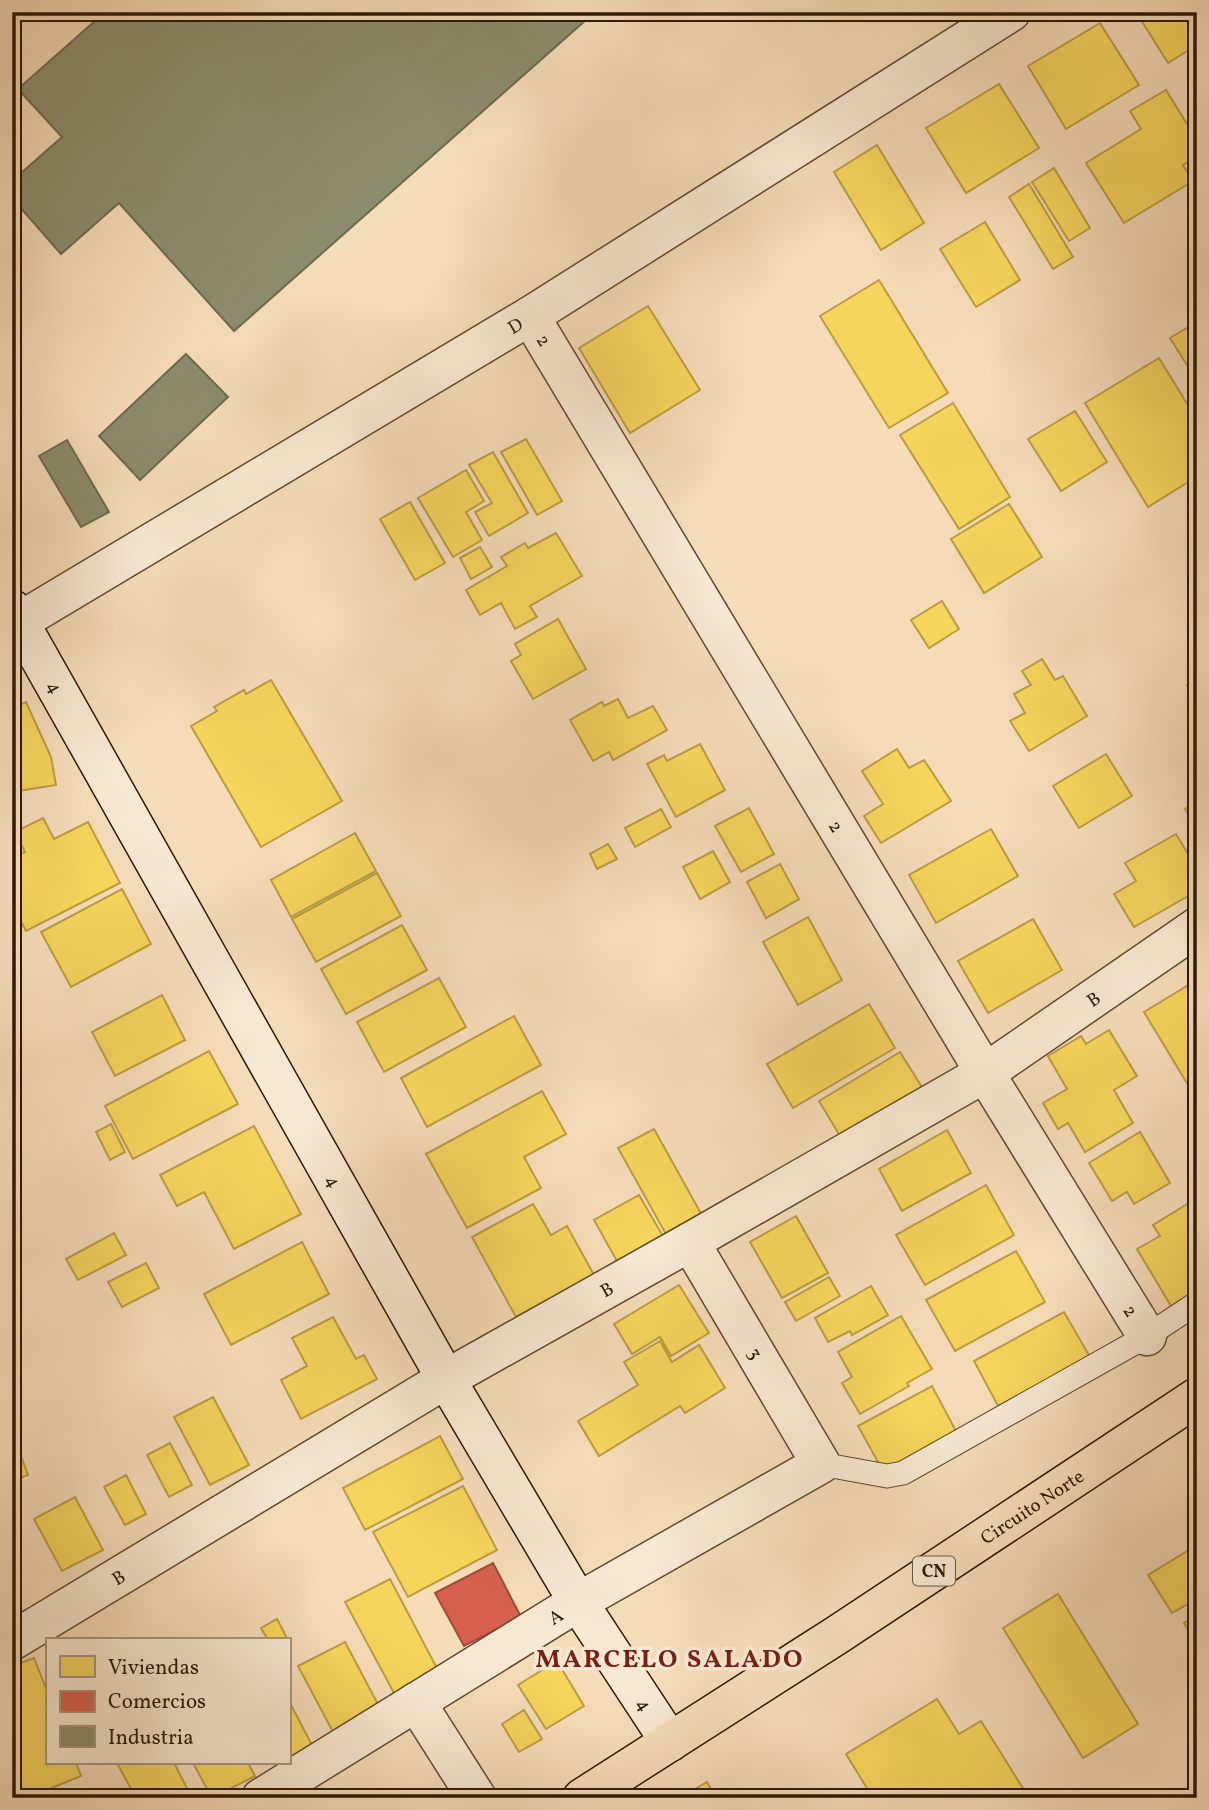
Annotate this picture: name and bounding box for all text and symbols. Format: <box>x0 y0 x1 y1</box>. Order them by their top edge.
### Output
street label: D <box>503 312 529 342</box>
street label: 2 <box>529 330 556 352</box>
street label: 4 <box>40 676 68 699</box>
street label: 2 <box>821 816 849 838</box>
street label: B <box>1082 986 1106 1014</box>
street label: 4 <box>318 1170 346 1193</box>
street label: B <box>596 1276 619 1305</box>
street label: 2 <box>1116 1300 1143 1323</box>
street label: 3 <box>741 1343 768 1365</box>
street label: Circuito Norte <box>976 1464 1090 1552</box>
road number: CN <box>913 1556 955 1586</box>
street label: B <box>107 1564 131 1593</box>
street label: A <box>544 1603 569 1632</box>
legend <box>46 1638 290 1764</box>
district label: MARCELO SALADO <box>536 1642 804 1678</box>
text: Viviendas <box>108 1654 199 1683</box>
text: Comercios <box>108 1688 206 1717</box>
street label: 4 <box>629 1693 657 1717</box>
text: Industria <box>108 1724 194 1753</box>

